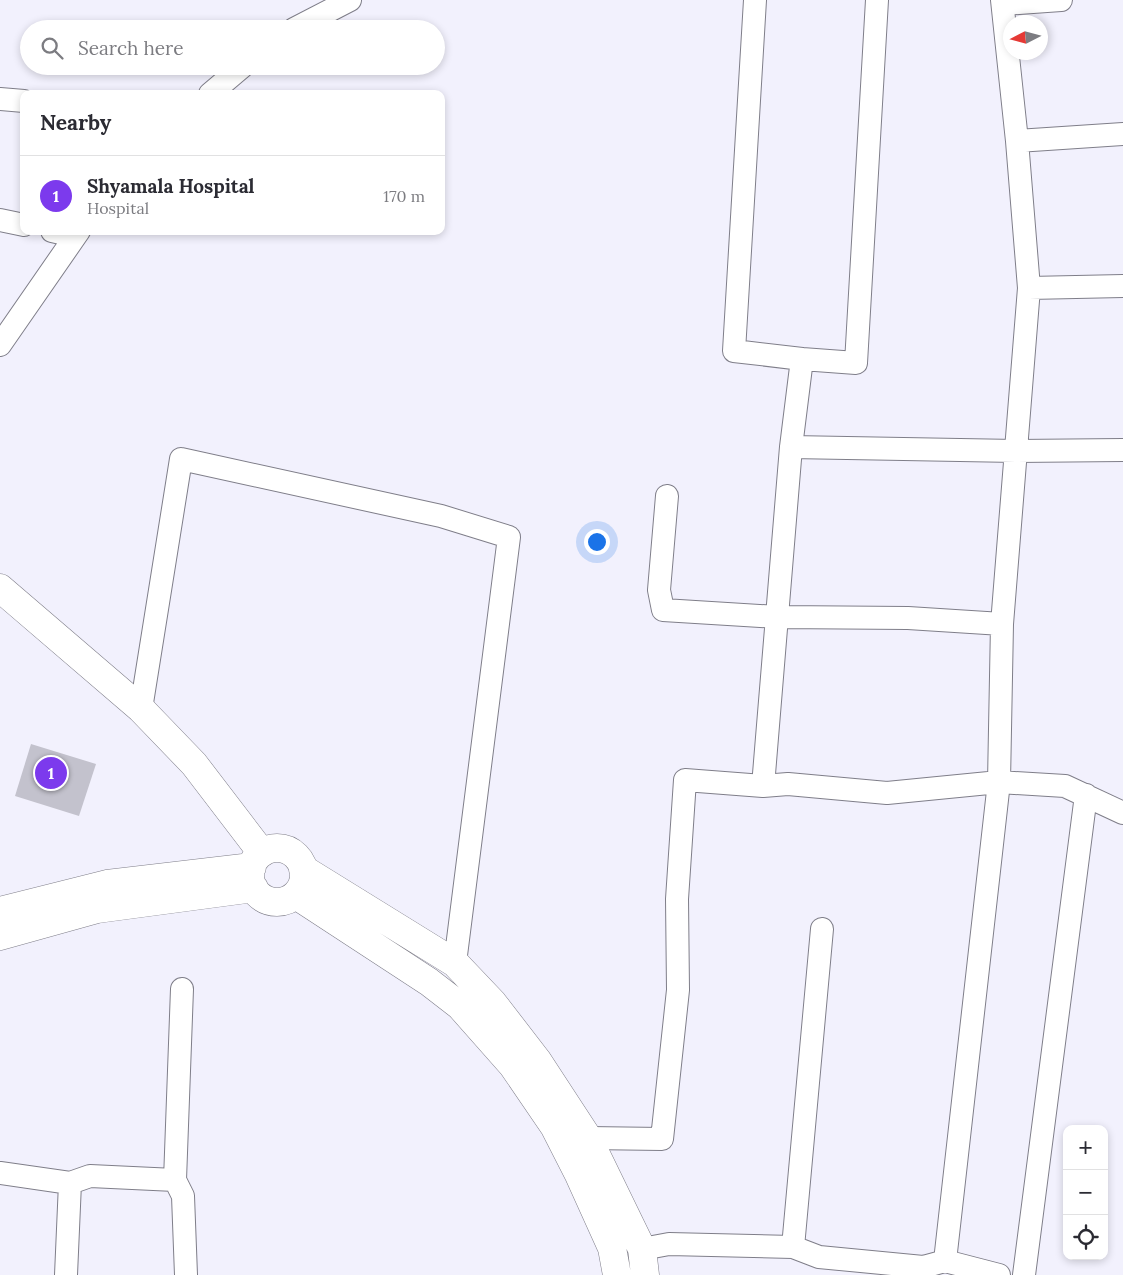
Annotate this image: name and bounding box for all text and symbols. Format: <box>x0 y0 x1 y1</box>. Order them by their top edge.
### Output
north arrow <box>1003 15 1048 60</box>
search box <box>20 20 445 75</box>
icon: search <box>38 34 66 62</box>
text: Search here <box>78 36 184 60</box>
text: Nearby <box>40 109 111 136</box>
text: Shyamala Hospital <box>87 174 255 198</box>
text: 1 <box>53 186 59 206</box>
text: 170 m <box>383 186 425 206</box>
text: Hospital <box>87 198 149 218</box>
your location <box>584 529 610 555</box>
pin: 1 <box>35 754 67 792</box>
map controls <box>1063 1125 1108 1260</box>
button: + <box>1063 1125 1108 1170</box>
button: − <box>1063 1170 1108 1215</box>
button: locate <box>1063 1215 1108 1260</box>

